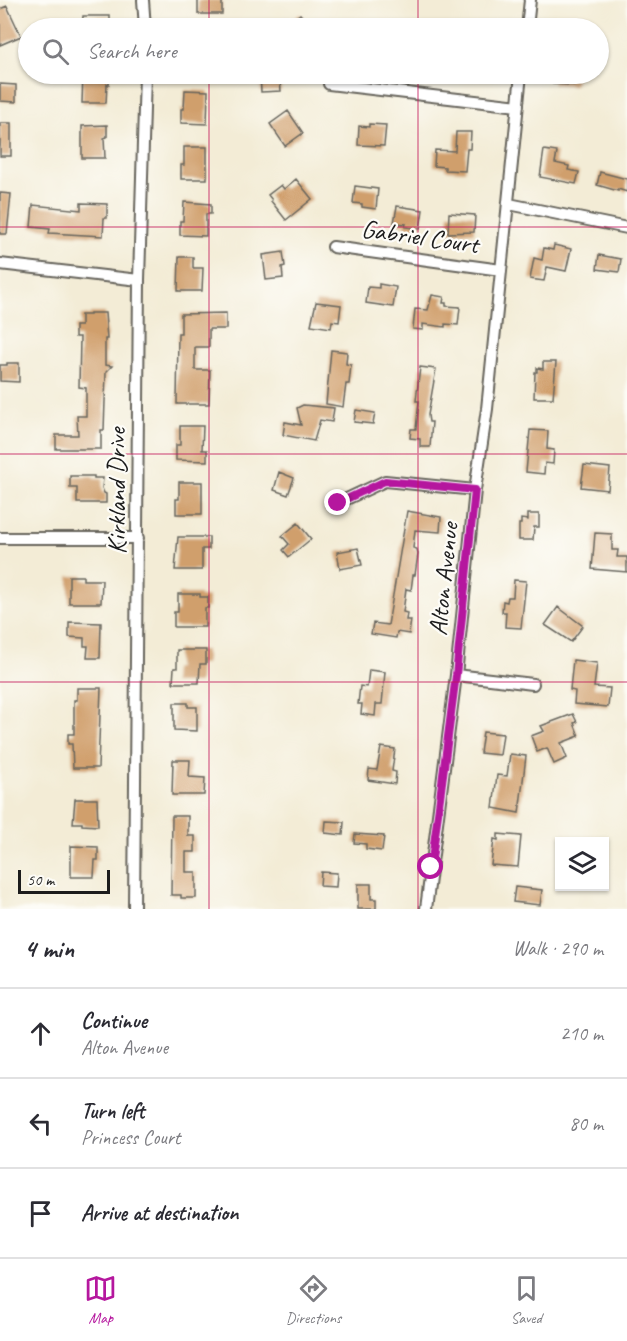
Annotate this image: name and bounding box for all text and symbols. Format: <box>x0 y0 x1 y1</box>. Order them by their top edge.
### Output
search box <box>18 18 609 84</box>
icon: search <box>39 35 72 68</box>
text: Search here <box>87 37 177 65</box>
street label: Gabriel Court <box>359 212 483 261</box>
street label: Kirkland Drive <box>100 425 133 554</box>
route end <box>324 489 350 515</box>
street label: Alton Avenue <box>421 519 466 637</box>
map controls <box>555 837 609 891</box>
button: layers <box>555 837 609 891</box>
route start <box>417 853 443 879</box>
scale bar <box>18 867 110 894</box>
text: 50 m <box>27 870 54 890</box>
text: 4 min <box>24 932 74 965</box>
text: Walk · 290 m <box>513 936 603 961</box>
text: Continue <box>81 1007 147 1035</box>
icon: ahead <box>24 1017 57 1050</box>
text: 210 m <box>560 1021 603 1046</box>
text: Alton Avenue <box>81 1035 168 1060</box>
text: Turn left <box>81 1097 145 1125</box>
icon: left <box>24 1107 57 1140</box>
text: 80 m <box>569 1111 603 1136</box>
text: Princess Court <box>81 1125 180 1150</box>
icon: arrive <box>24 1197 57 1230</box>
text: Arrive at destination <box>81 1199 238 1227</box>
tab: Map <box>84 1272 117 1328</box>
tab: Directions <box>286 1272 341 1328</box>
tab: Saved <box>510 1272 543 1328</box>

